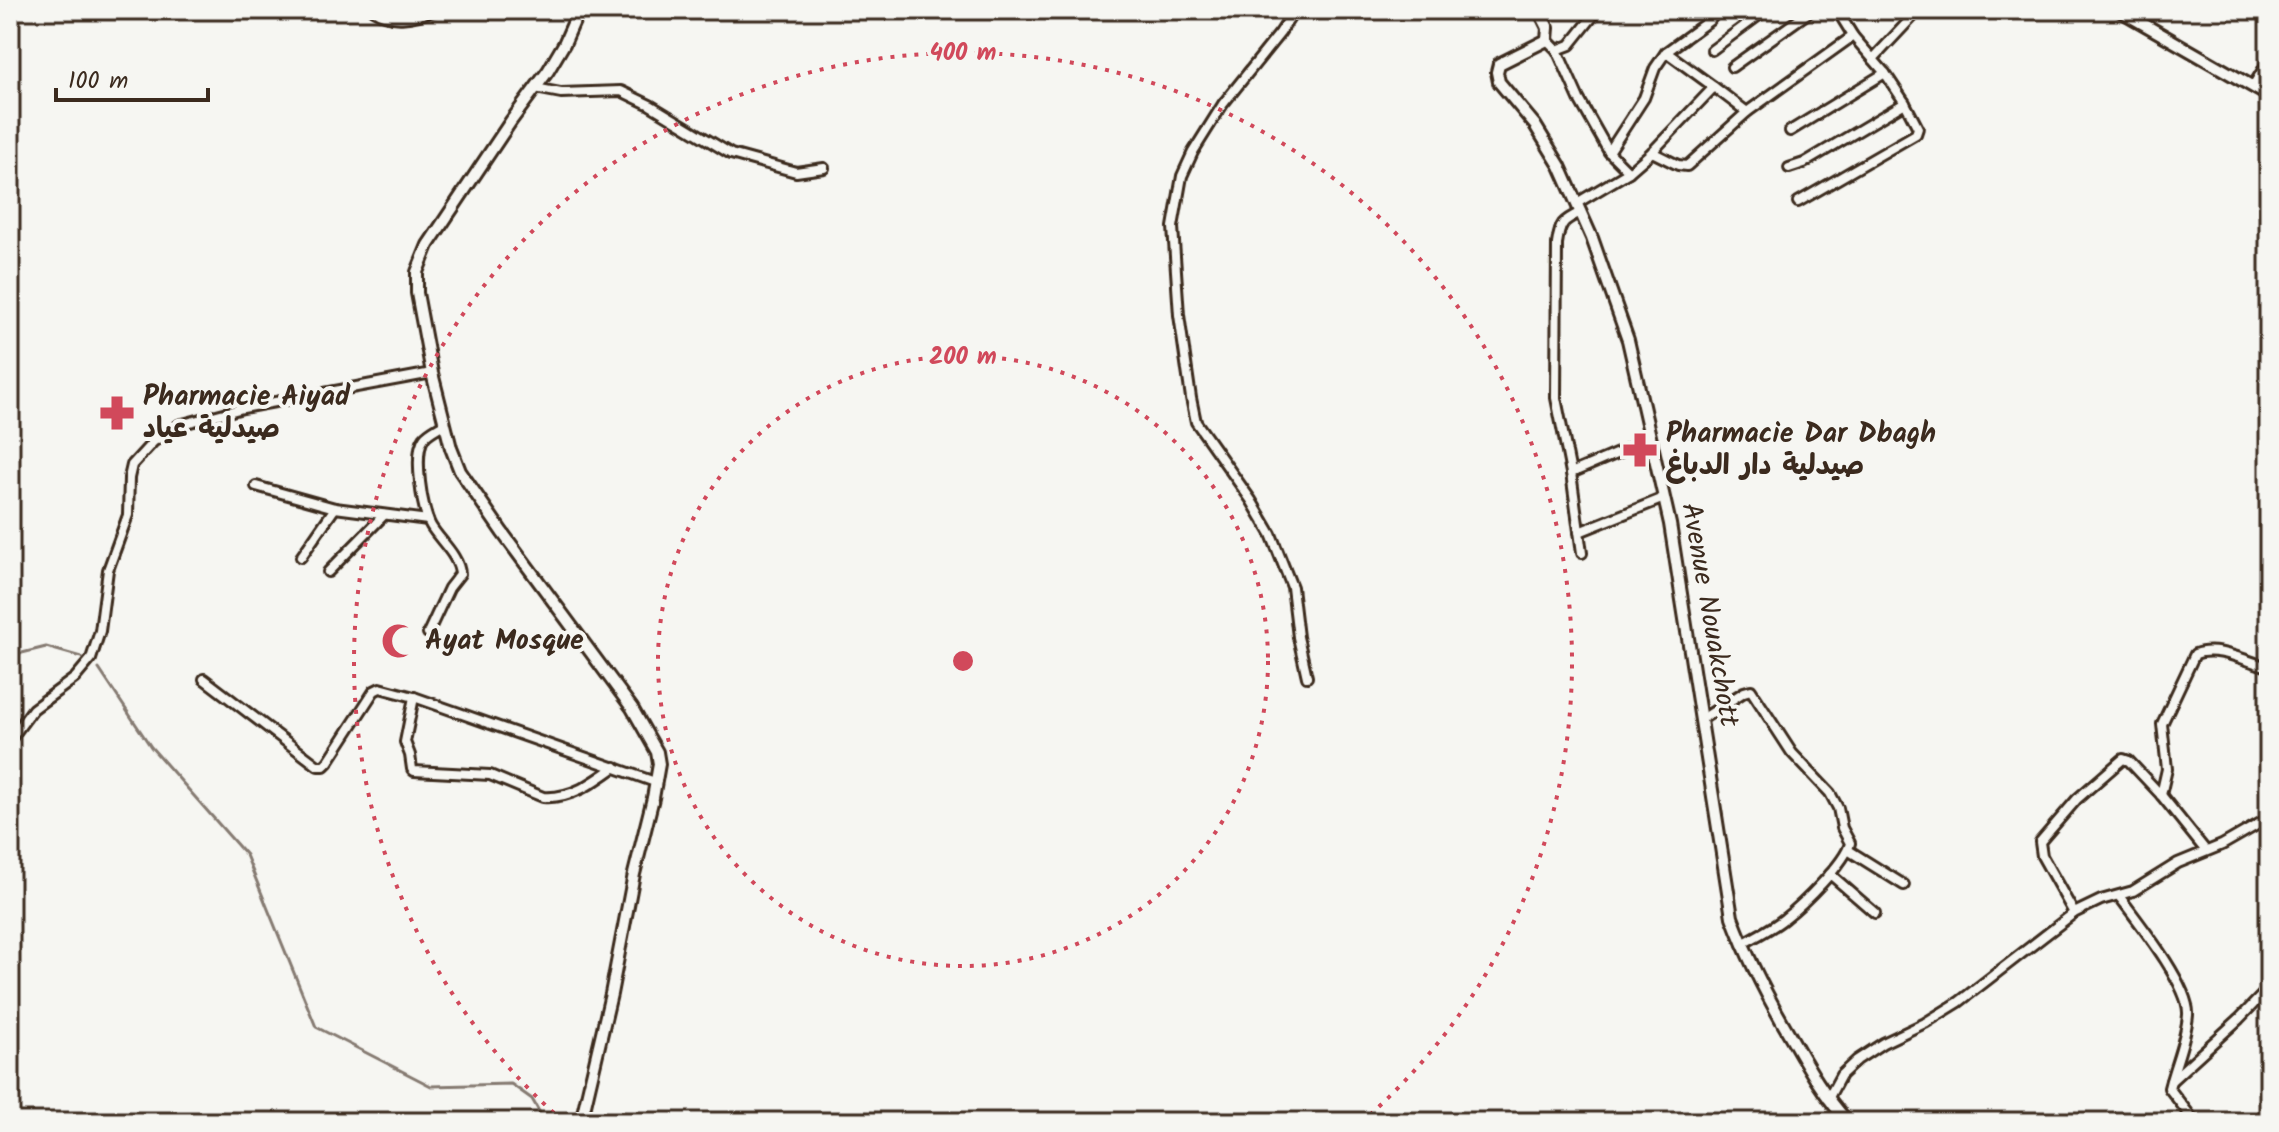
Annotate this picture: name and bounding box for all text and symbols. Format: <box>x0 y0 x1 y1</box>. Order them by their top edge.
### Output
text: 400 m <box>930 34 996 73</box>
scale bar <box>56 52 208 102</box>
text: 100 m <box>68 62 128 101</box>
text: 200 m <box>929 338 997 377</box>
place label: Pharmacie Aiyad صيدلية عياد <box>143 375 351 452</box>
pharmacy icon: Pharmacie Aiyad صيدلية عياد <box>98 394 136 432</box>
place label: Pharmacie Dar Dbagh صيدلية دار الدباغ <box>1666 412 1936 489</box>
pharmacy icon: Pharmacie Dar Dbagh صيدلية دار الدباغ <box>1621 431 1659 469</box>
street label: Avenue Nouakchott <box>1667 499 1751 732</box>
place label: Ayat Mosque <box>425 619 584 664</box>
mosque icon: Ayat Mosque <box>380 622 418 660</box>
centre of rings <box>949 647 977 675</box>

